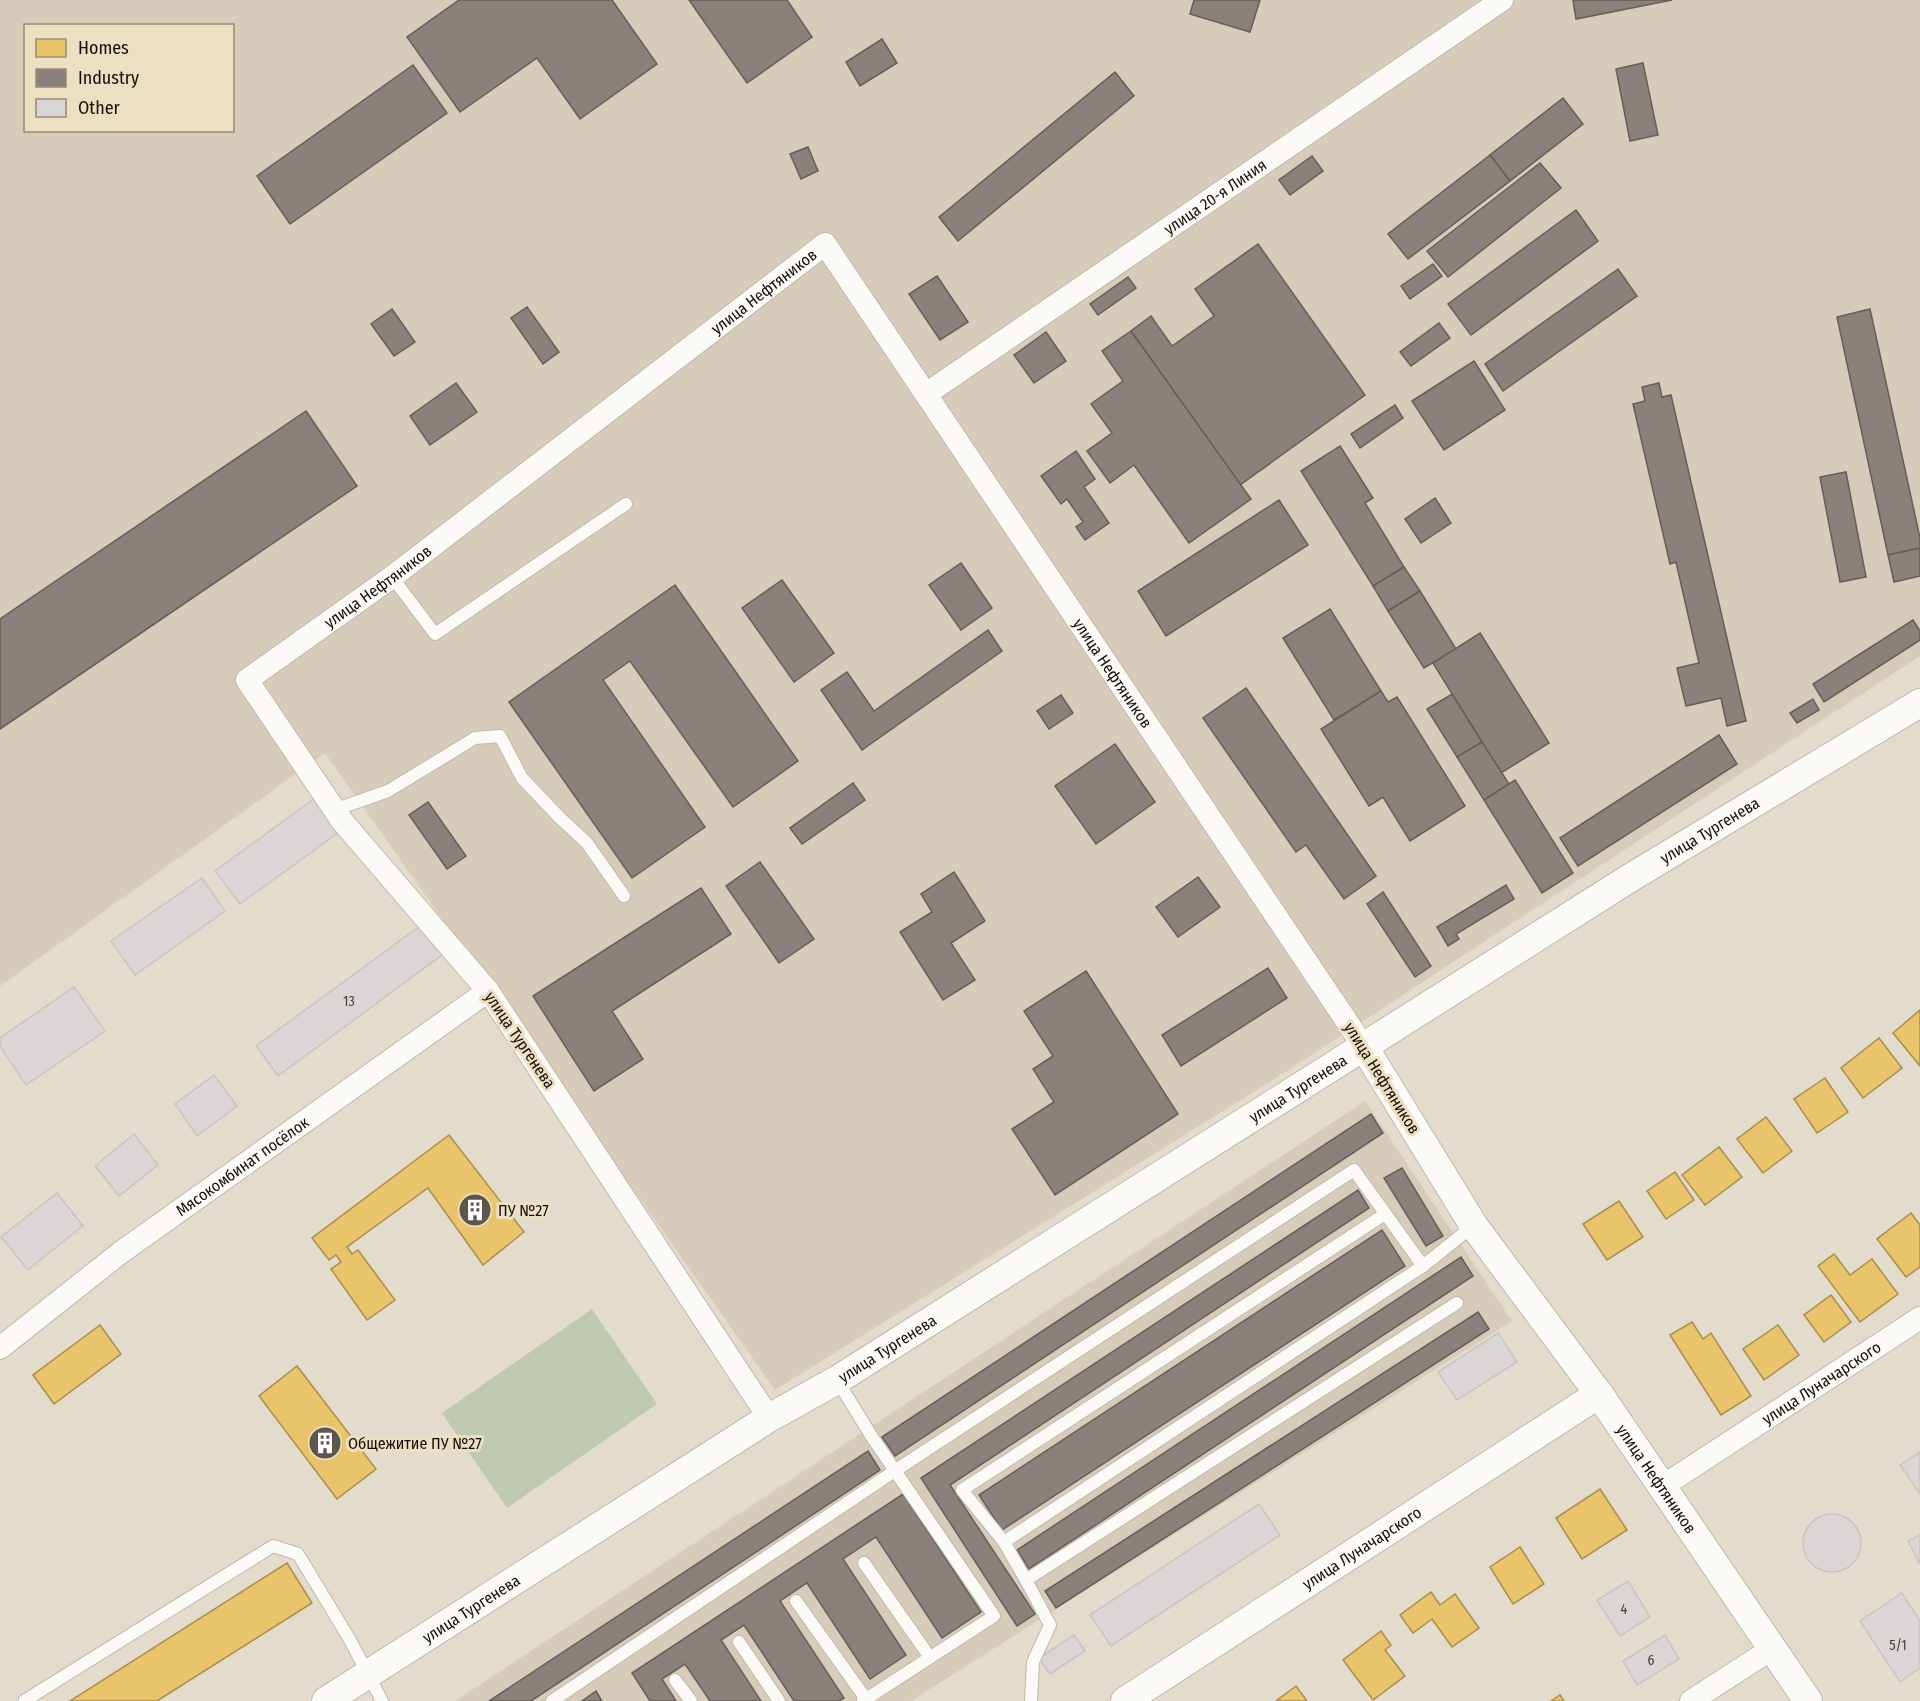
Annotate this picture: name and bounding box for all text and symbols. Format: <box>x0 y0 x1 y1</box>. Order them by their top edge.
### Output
legend <box>24 24 234 132</box>
text: Homes <box>78 37 129 59</box>
text: Industry <box>78 67 139 89</box>
text: Other <box>78 97 121 119</box>
street label: улица 20-я Линия <box>1160 155 1270 238</box>
street label: улица Нефтяников <box>707 245 820 338</box>
street label: улица Нефтяников <box>320 541 435 632</box>
street label: улица Нефтяников <box>1069 615 1156 731</box>
street label: улица Тургенева <box>1657 793 1763 867</box>
street label: улица Тургенева <box>481 988 559 1092</box>
house number: 13 <box>343 993 355 1010</box>
street label: улица Нефтяников <box>1340 1019 1424 1137</box>
street label: улица Тургенева <box>1245 1050 1350 1126</box>
street label: Мясокомбинат посёлок <box>172 1112 313 1220</box>
building icon: ПУ №27 <box>457 1192 493 1228</box>
place label: ПУ №27 <box>498 1201 549 1220</box>
street label: улица Тургенева <box>835 1310 940 1386</box>
street label: улица Луначарского <box>1758 1337 1884 1428</box>
street label: улица Нефтяников <box>1613 1420 1701 1537</box>
building icon: Общежитие ПУ №27 <box>307 1425 343 1461</box>
place label: Общежитие ПУ №27 <box>348 1434 482 1453</box>
street label: улица Луначарского <box>1299 1502 1425 1593</box>
street label: улица Тургенева <box>419 1570 523 1647</box>
house number: 4 <box>1621 1601 1628 1618</box>
house number: 5/1 <box>1889 1637 1907 1654</box>
house number: 6 <box>1648 1652 1655 1669</box>

